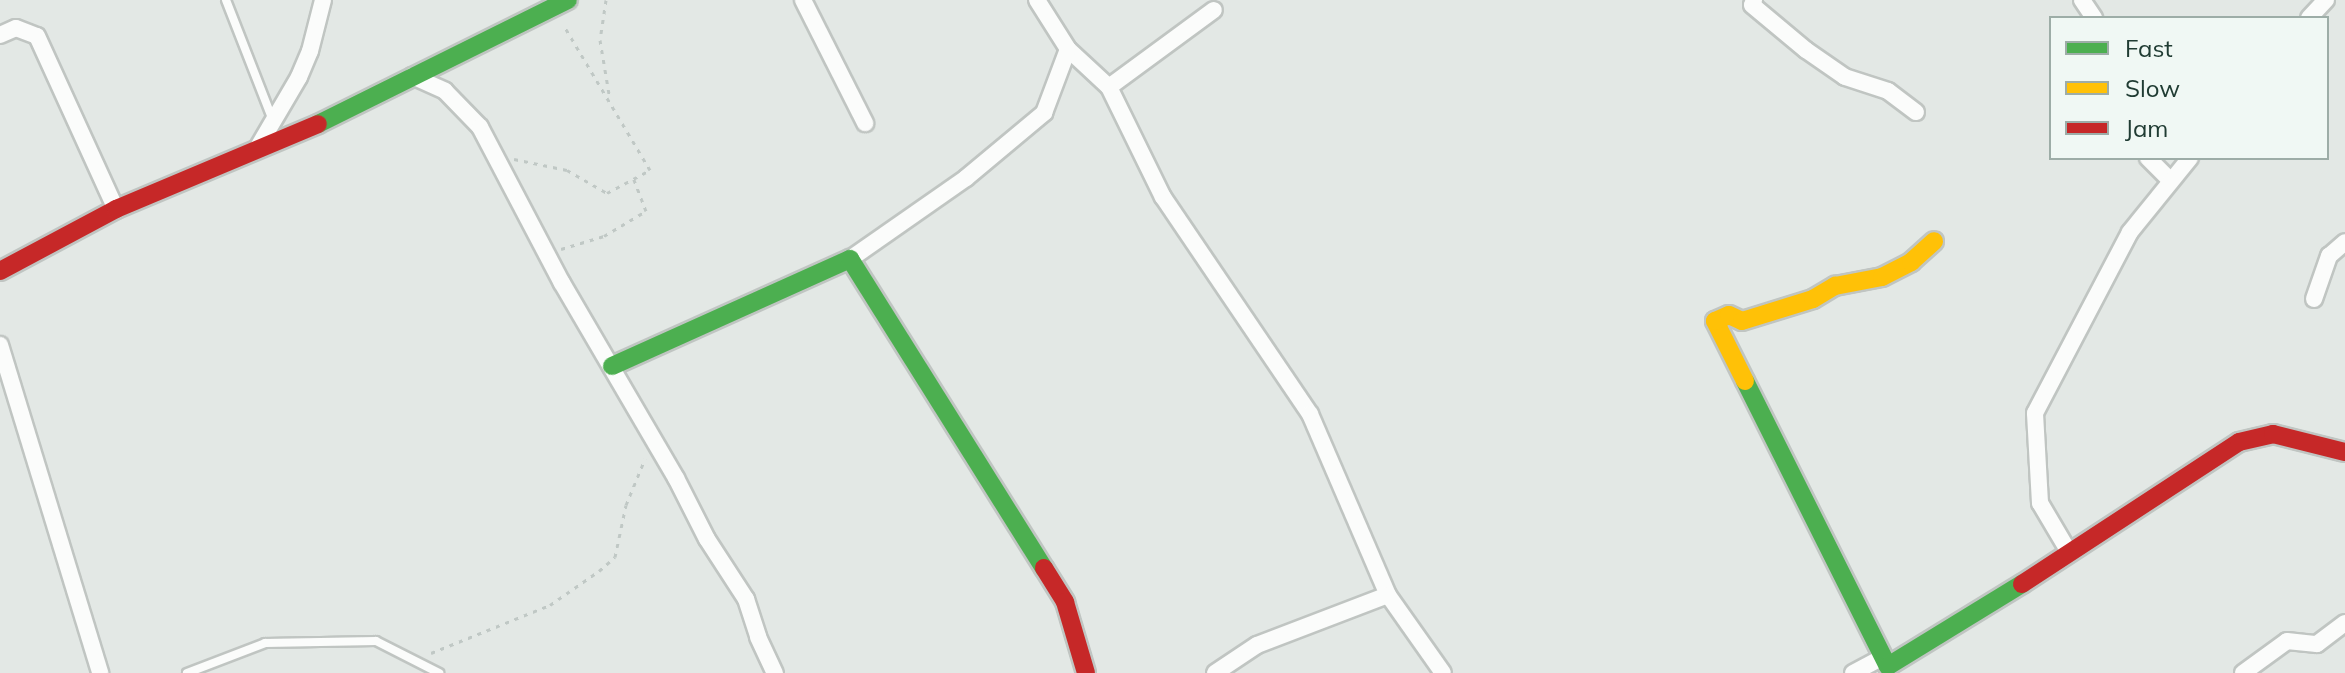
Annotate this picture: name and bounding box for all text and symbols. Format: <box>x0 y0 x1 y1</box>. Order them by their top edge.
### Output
legend <box>2049 16 2329 160</box>
text: Fast <box>2125 33 2173 63</box>
text: Slow <box>2125 73 2180 103</box>
text: Jam <box>2125 113 2168 143</box>

